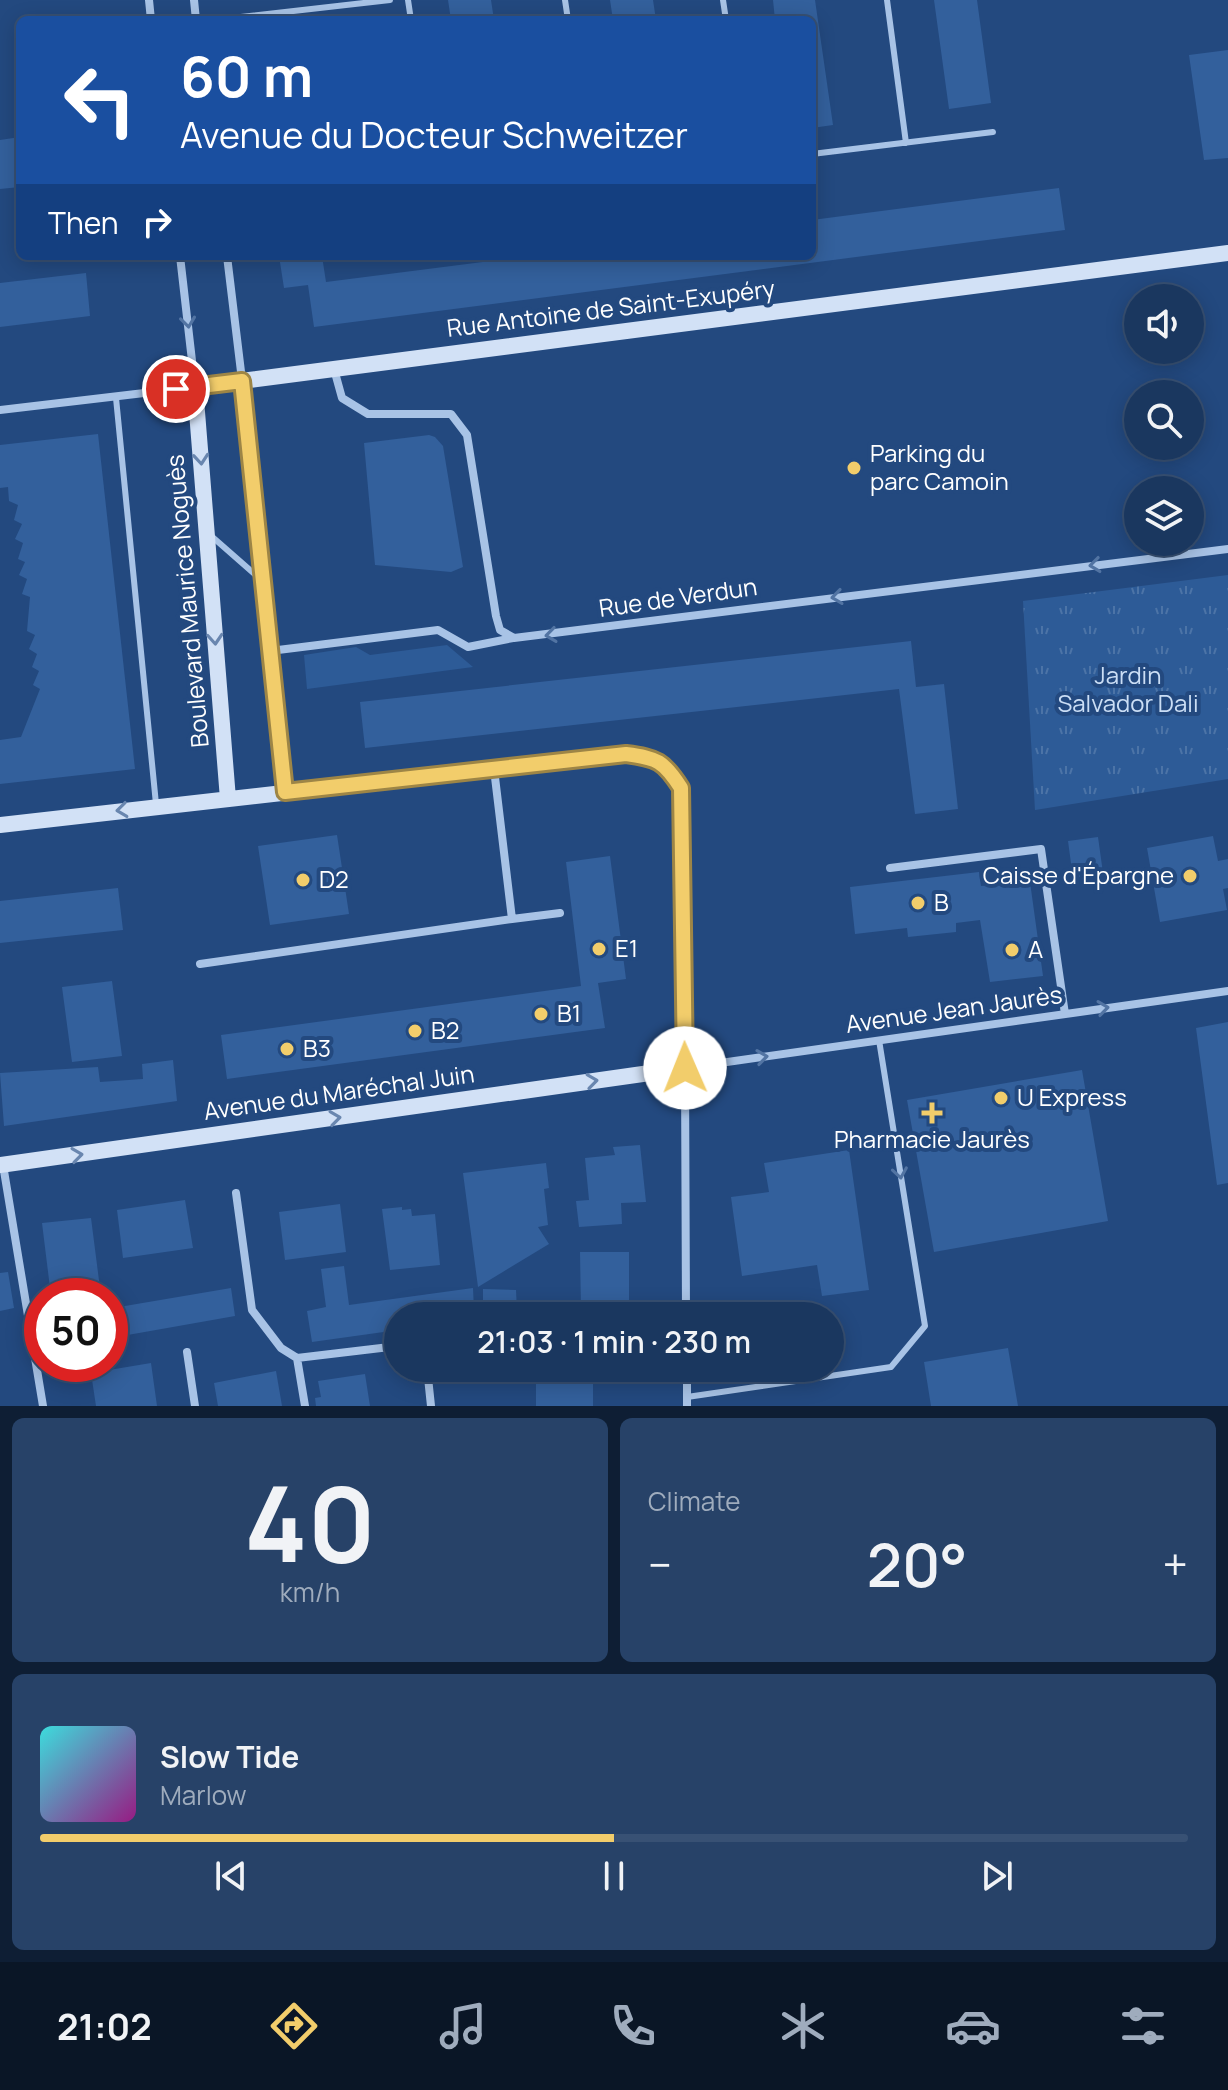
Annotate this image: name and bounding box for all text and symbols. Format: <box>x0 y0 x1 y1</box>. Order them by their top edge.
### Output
text: 60 m <box>180 37 313 114</box>
icon: left <box>48 48 152 152</box>
text: Avenue du Docteur Schweitzer <box>180 110 688 159</box>
icon: right <box>135 200 179 244</box>
text: Then <box>48 202 119 243</box>
street label: Rue Antoine de Saint-Exupéry <box>445 271 777 344</box>
map controls <box>1124 284 1204 556</box>
button: sound <box>1124 284 1204 364</box>
one-way arrow <box>179 315 196 328</box>
pin <box>142 355 210 423</box>
icon: arrive <box>154 367 198 411</box>
button: search <box>1124 380 1204 460</box>
place label: Parking du parc Camoin <box>870 436 1009 497</box>
street label: Boulevard Maurice Noguès <box>157 453 216 749</box>
one-way arrow <box>192 453 209 466</box>
marker: Parking du parc Camoin <box>845 459 863 477</box>
button: layers <box>1124 476 1204 556</box>
one-way arrow <box>1088 556 1101 573</box>
street label: Rue de Verdun <box>597 569 759 624</box>
one-way arrow <box>830 588 843 605</box>
one-way arrow <box>545 626 558 643</box>
one-way arrow <box>206 633 223 646</box>
park label: Jardin Salvador Dali <box>1057 658 1199 719</box>
one-way arrow <box>115 801 129 818</box>
place label: Caisse d'Épargne <box>983 858 1174 891</box>
place label: D2 <box>319 862 349 895</box>
marker: Caisse d'Épargne <box>1181 867 1199 885</box>
marker: D2 <box>294 871 312 889</box>
place label: B <box>934 885 949 918</box>
marker: B <box>909 894 927 912</box>
place label: E1 <box>615 931 638 964</box>
place label: A <box>1028 932 1043 965</box>
marker: E1 <box>590 940 608 958</box>
marker: A <box>1003 941 1021 959</box>
street label: Avenue Jean Jaurès <box>843 977 1064 1040</box>
place label: B1 <box>557 996 581 1029</box>
one-way arrow <box>1096 1000 1110 1017</box>
marker: B1 <box>532 1005 550 1023</box>
place label: B2 <box>431 1013 459 1046</box>
marker: B2 <box>406 1022 424 1040</box>
position arrow <box>643 1026 727 1110</box>
place label: B3 <box>303 1031 331 1064</box>
marker: B3 <box>278 1040 296 1058</box>
one-way arrow <box>756 1049 769 1066</box>
street label: Avenue du Maréchal Juin <box>201 1056 476 1127</box>
one-way arrow <box>585 1073 599 1090</box>
place label: U Express <box>1017 1080 1127 1113</box>
marker: U Express <box>992 1089 1010 1107</box>
marker: Pharmacie Jaurès <box>923 1104 941 1122</box>
one-way arrow <box>328 1110 341 1127</box>
place label: Pharmacie Jaurès <box>834 1122 1030 1155</box>
one-way arrow <box>71 1146 84 1163</box>
one-way arrow <box>891 1166 908 1179</box>
speed limit sign: 50 <box>24 1278 128 1382</box>
text: 21:03 · 1 min · 230 m <box>477 1321 751 1362</box>
text: 40 <box>244 1451 376 1593</box>
text: Climate <box>648 1483 740 1519</box>
text: 20° <box>867 1523 968 1605</box>
text: − <box>648 1534 672 1594</box>
text: + <box>1163 1534 1188 1594</box>
text: km/h <box>280 1574 340 1610</box>
text: Slow Tide <box>160 1736 299 1777</box>
text: Marlow <box>160 1777 247 1813</box>
icon: previous <box>209 1854 253 1898</box>
icon: pause <box>592 1854 636 1898</box>
icon: next <box>975 1854 1019 1898</box>
icon: directions <box>266 1998 322 2054</box>
icon: music <box>435 1998 491 2054</box>
icon: phone <box>605 1998 661 2054</box>
icon: climate <box>775 1998 831 2054</box>
icon: car <box>945 1998 1001 2054</box>
icon: filters <box>1115 1998 1171 2054</box>
text: 21:02 <box>57 2002 152 2051</box>

